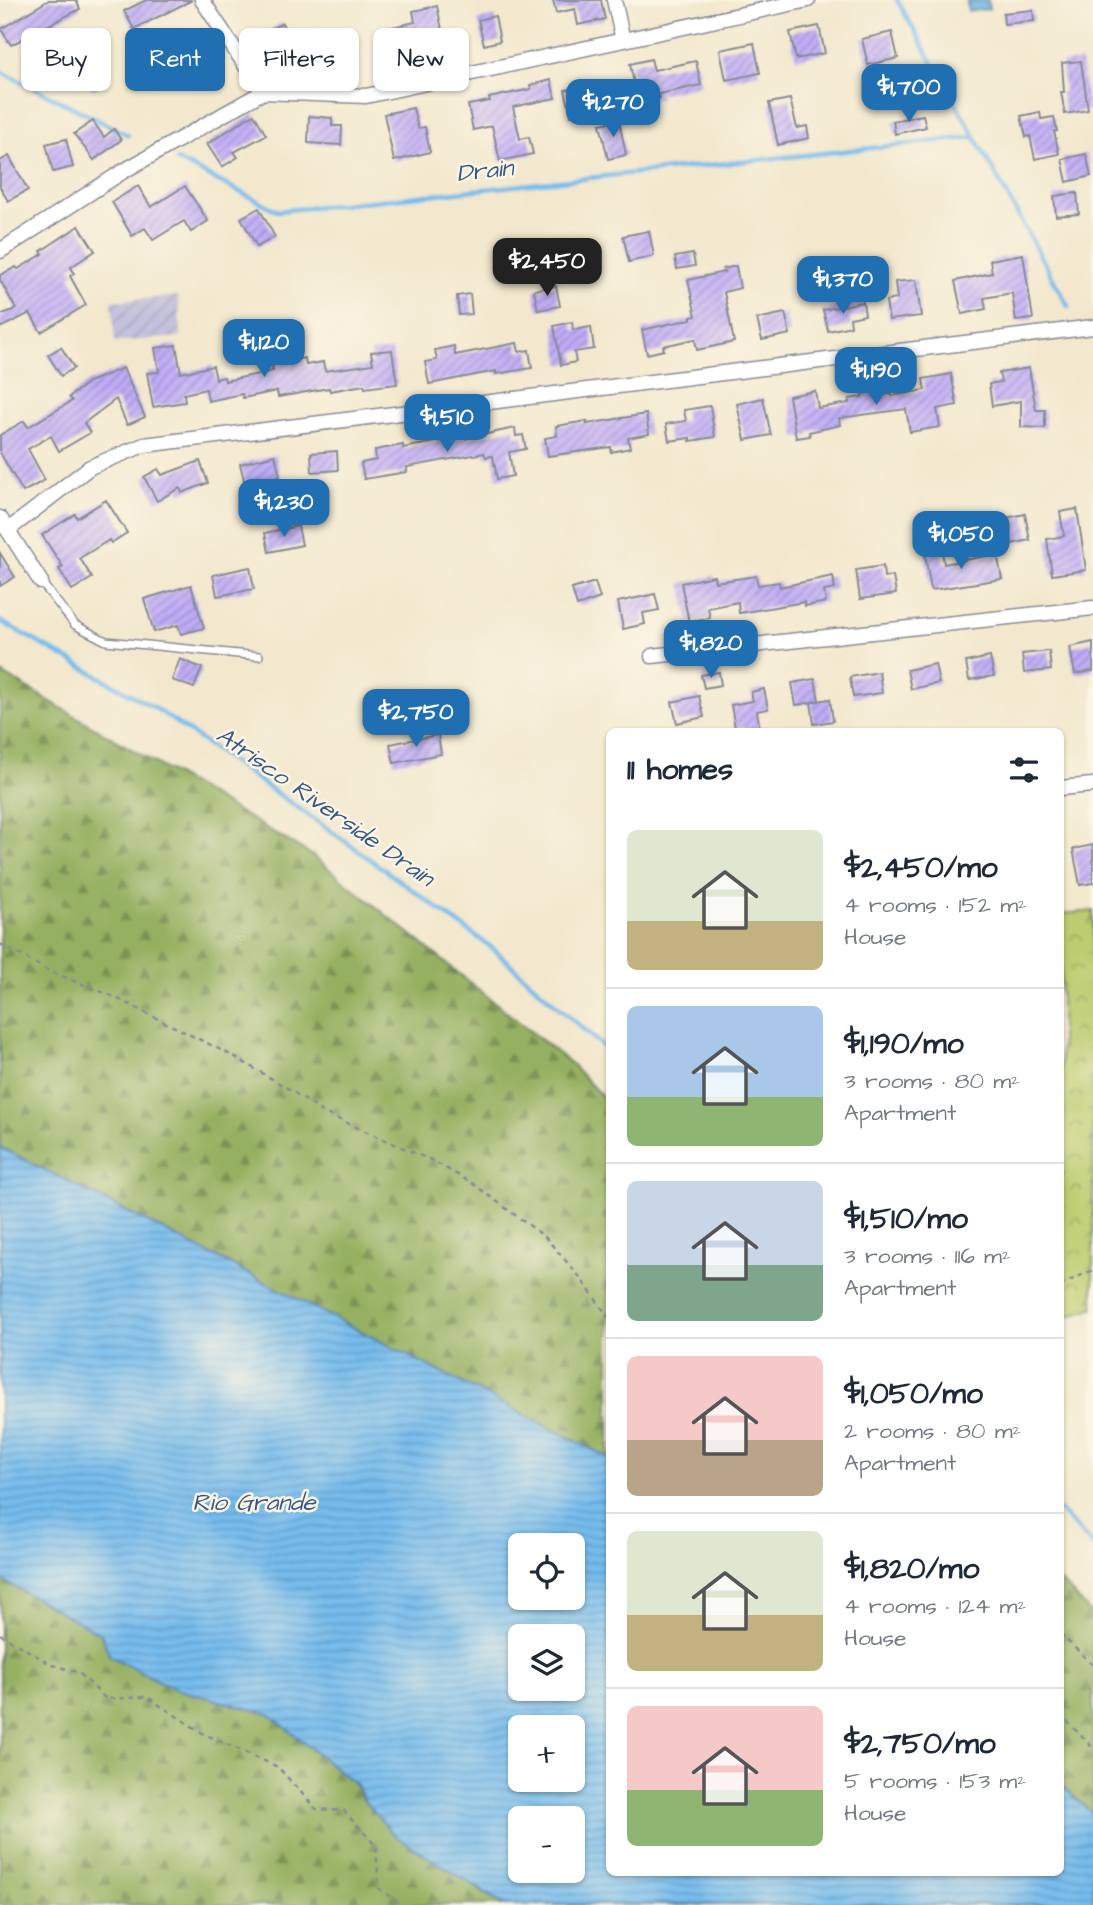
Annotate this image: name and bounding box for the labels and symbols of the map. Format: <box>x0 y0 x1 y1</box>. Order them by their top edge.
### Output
pin: $1,700 <box>852 64 966 124</box>
pin: $1,270 <box>556 80 670 139</box>
water label: Drain <box>455 151 517 191</box>
pin: $2,450 <box>490 238 604 298</box>
pin: $1,370 <box>786 256 900 316</box>
pin: $1,120 <box>207 320 321 379</box>
pin: $1,190 <box>819 348 933 407</box>
pin: $1,510 <box>390 394 504 454</box>
pin: $1,230 <box>227 480 341 539</box>
pin: $1,050 <box>904 512 1018 571</box>
pin: $1,820 <box>654 620 768 680</box>
pin: $2,750 <box>359 690 473 749</box>
water label: Atrisco Riverside Drain <box>209 719 442 896</box>
water label: Rio Grande <box>192 1486 317 1520</box>

